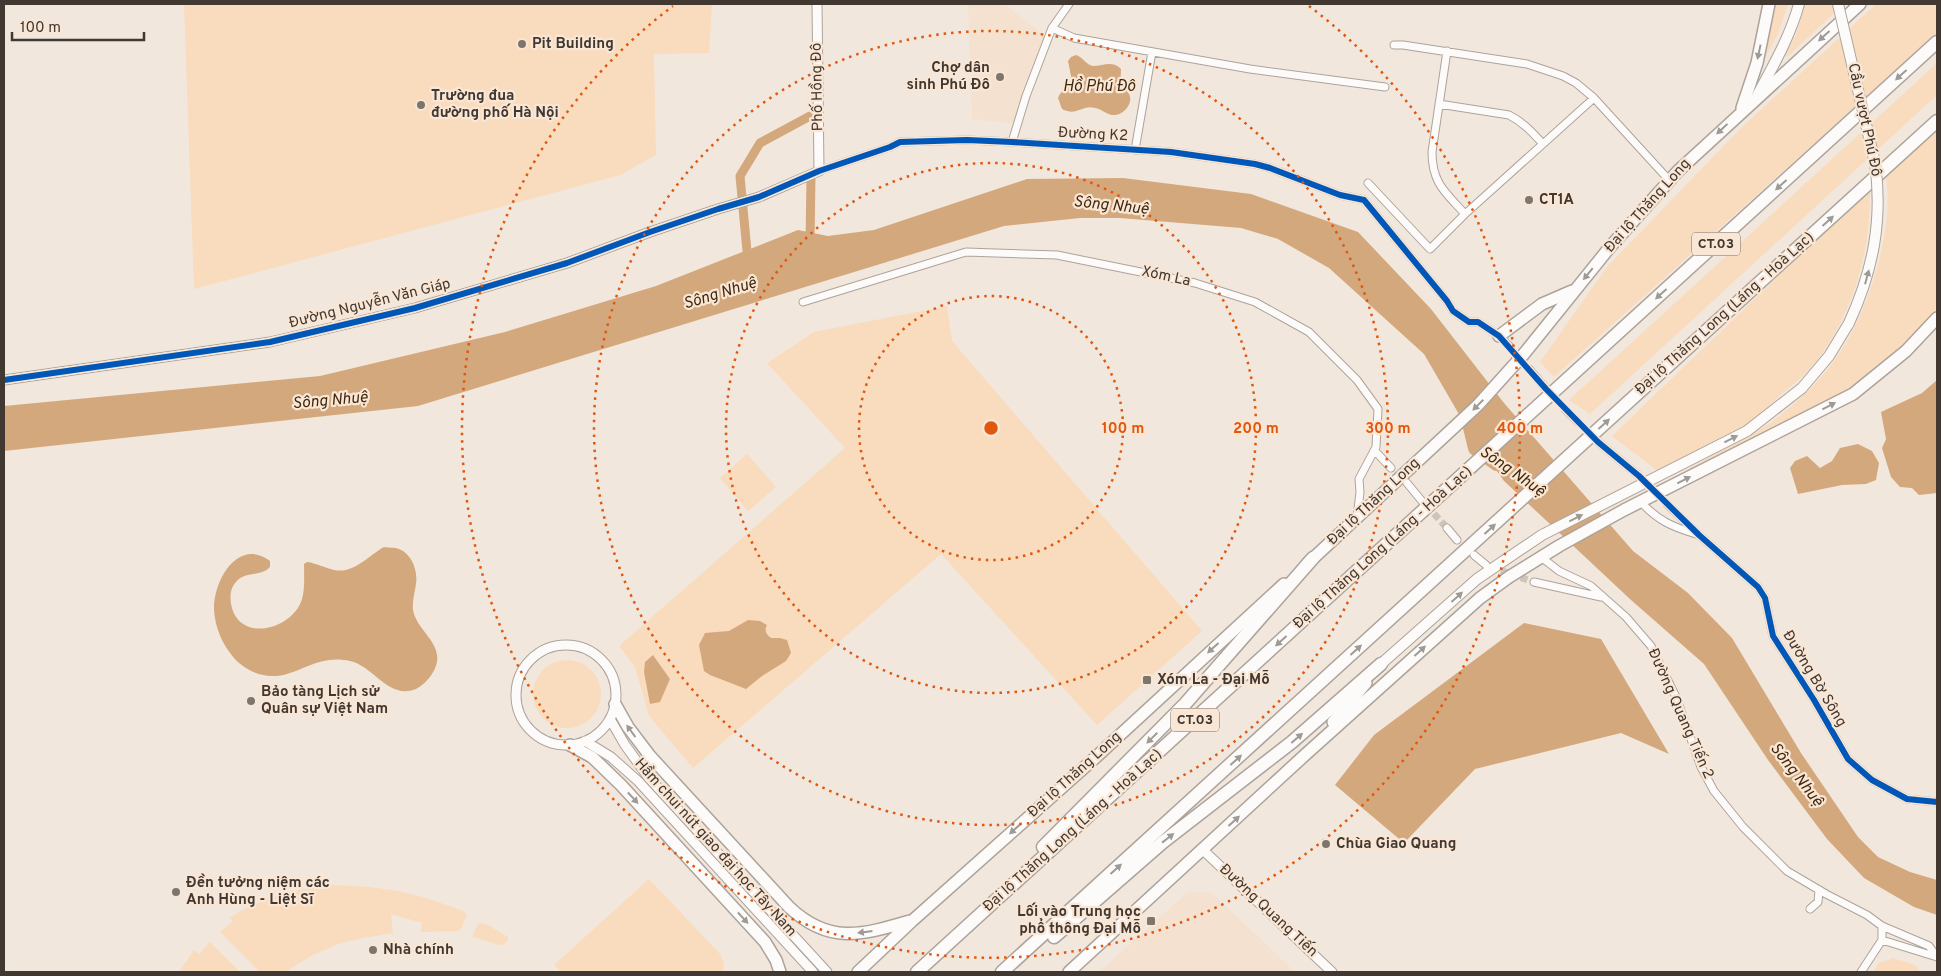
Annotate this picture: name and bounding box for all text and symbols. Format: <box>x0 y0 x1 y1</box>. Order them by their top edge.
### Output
scale bar <box>12 10 145 42</box>
text: 100 m <box>20 19 61 38</box>
one-way arrow <box>1818 30 1830 42</box>
place label: Pit Building <box>532 35 614 54</box>
marker: Pit Building <box>516 38 528 50</box>
street label: Phố Hồng Đô <box>807 43 828 131</box>
one-way arrow <box>1755 44 1763 59</box>
place label: Chợ dân sinh Phú Đô <box>907 59 990 95</box>
street label: Cầu vượt Phú Đô <box>1843 61 1886 178</box>
one-way arrow <box>1896 69 1908 81</box>
marker: Chợ dân sinh Phú Đô <box>994 71 1006 83</box>
water label: Hồ Phú Đô <box>1063 75 1136 97</box>
place label: Trường đua đường phố Hà Nội <box>431 87 559 123</box>
marker: Trường đua đường phố Hà Nội <box>415 99 427 111</box>
one-way arrow <box>1716 123 1728 135</box>
street label: Đường K2 <box>1057 124 1129 146</box>
street label: Đại lộ Thăng Long <box>1601 155 1695 257</box>
one-way arrow <box>1776 179 1788 191</box>
place label: CT1A <box>1539 191 1574 210</box>
water label: Sông Nhuệ <box>1072 192 1150 220</box>
marker: CT1A <box>1523 194 1535 206</box>
one-way arrow <box>1821 215 1833 227</box>
street label: Đại lộ Thăng Long (Láng - Hoà Lạc) <box>1632 228 1818 400</box>
road number: CT.03 <box>1692 232 1740 255</box>
street label: Xóm La <box>1140 263 1192 291</box>
one-way arrow <box>1583 267 1594 280</box>
one-way arrow <box>1863 270 1871 285</box>
street label: Đường Nguyễn Văn Giáp <box>287 273 453 333</box>
water label: Sông Nhuệ <box>681 273 760 315</box>
one-way arrow <box>1656 288 1668 300</box>
water label: Sông Nhuệ <box>292 388 369 414</box>
one-way arrow <box>1472 399 1484 411</box>
one-way arrow <box>1822 402 1836 410</box>
centre of rings <box>982 419 1000 437</box>
one-way arrow <box>1598 419 1611 430</box>
text: 100 m <box>1102 420 1144 439</box>
text: 200 m <box>1233 420 1279 439</box>
text: 300 m <box>1365 420 1411 439</box>
text: 400 m <box>1497 420 1543 439</box>
one-way arrow <box>1724 435 1738 443</box>
water label: Sông Nhuệ <box>1475 442 1549 502</box>
street label: Đại lộ Thăng Long <box>1324 454 1424 550</box>
street label: Đại lộ Thăng Long (Láng - Hoà Lạc) <box>1290 462 1476 634</box>
one-way arrow <box>1677 476 1692 484</box>
one-way arrow <box>1568 514 1583 522</box>
one-way arrow <box>1483 523 1495 535</box>
one-way arrow <box>1451 591 1463 603</box>
street label: Đường Bờ Sông <box>1778 627 1850 731</box>
one-way arrow <box>1275 635 1287 647</box>
one-way arrow <box>1207 643 1220 654</box>
one-way arrow <box>1350 644 1362 656</box>
one-way arrow <box>1414 645 1426 657</box>
street label: Đường Quang Tiến 2 <box>1643 645 1718 782</box>
place label: Xóm La - Đại Mỗ <box>1157 669 1270 690</box>
marker: Xóm La - Đại Mỗ <box>1141 674 1153 686</box>
place label: Bảo tàng Lịch sử Quân sự Việt Nam <box>261 683 388 719</box>
marker: Bảo tàng Lịch sử Quân sự Việt Nam <box>245 695 257 707</box>
road number: CT.03 <box>1171 708 1219 732</box>
one-way arrow <box>626 725 637 738</box>
street label: Đại lộ Thăng Long <box>1024 728 1126 822</box>
one-way arrow <box>1146 732 1158 744</box>
one-way arrow <box>1290 733 1303 744</box>
water label: Sông Nhuệ <box>1765 739 1828 811</box>
street label: Đại lộ Thăng Long (Láng - Hoà Lạc) <box>980 745 1166 917</box>
street label: Hầm chui nút giao đại học Tây Nam <box>630 754 801 941</box>
one-way arrow <box>1230 754 1243 765</box>
one-way arrow <box>627 792 639 804</box>
one-way arrow <box>1227 815 1239 827</box>
one-way arrow <box>1009 823 1022 834</box>
one-way arrow <box>1161 833 1175 843</box>
place label: Chùa Giao Quang <box>1336 835 1456 854</box>
marker: Chùa Giao Quang <box>1320 838 1332 850</box>
street label: Đường Quang Tiến <box>1215 860 1322 962</box>
one-way arrow <box>1109 863 1121 875</box>
place label: Đền tưởng niệm các Anh Hùng - Liệt Sĩ <box>186 873 330 910</box>
marker: Đền tưởng niệm các Anh Hùng - Liệt Sĩ <box>170 886 182 898</box>
place label: Lối vào Trung học phổ thông Đại Mỗ <box>1017 902 1141 939</box>
one-way arrow <box>737 912 749 924</box>
marker: Lối vào Trung học phổ thông Đại Mỗ <box>1145 915 1157 927</box>
one-way arrow <box>856 928 872 936</box>
place label: Nhà chính <box>383 941 454 960</box>
marker: Nhà chính <box>367 944 379 956</box>

